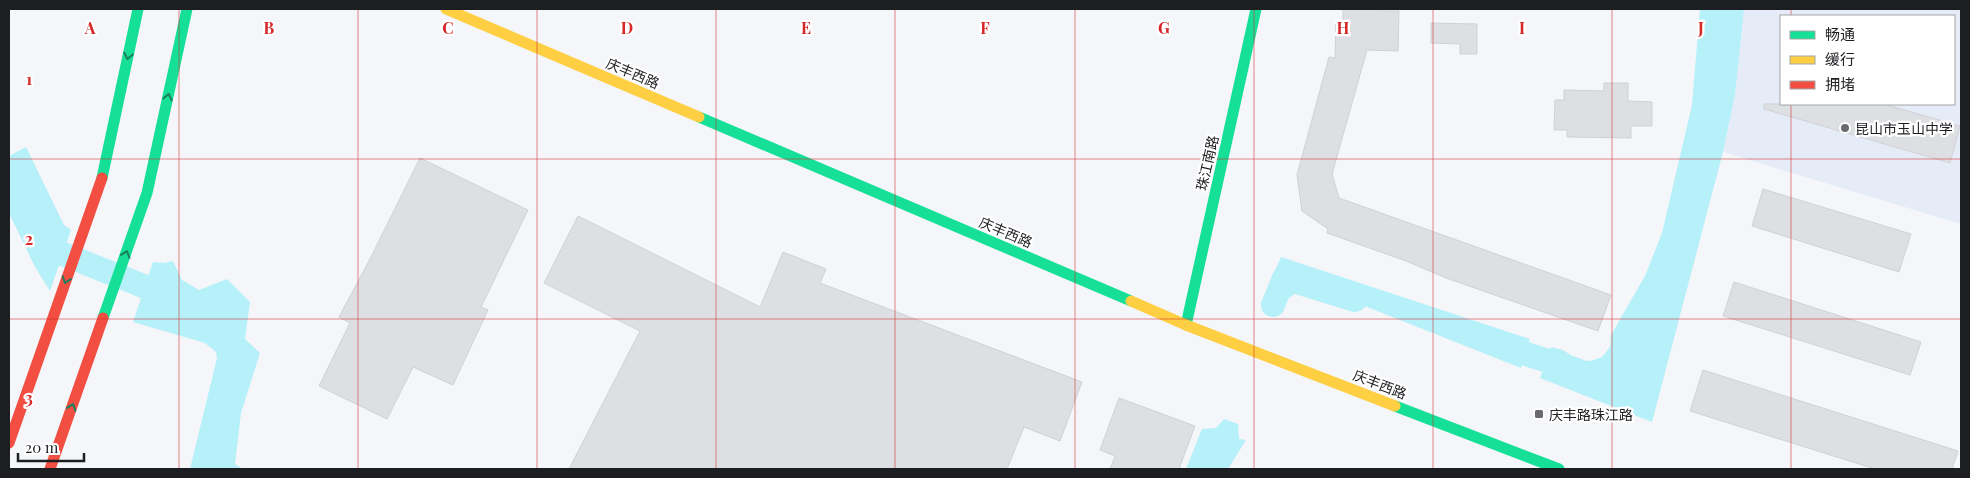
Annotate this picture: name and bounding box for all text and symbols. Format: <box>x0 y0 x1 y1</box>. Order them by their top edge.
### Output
legend <box>1780 15 1955 105</box>
text: A <box>84 17 96 38</box>
text: B <box>264 17 275 38</box>
text: C <box>442 17 454 38</box>
text: D <box>621 17 633 38</box>
text: E <box>801 17 811 38</box>
text: F <box>980 17 990 38</box>
text: G <box>1158 17 1170 38</box>
text: H <box>1337 17 1350 38</box>
text: I <box>1519 17 1525 38</box>
text: J <box>1697 17 1704 38</box>
text: 畅通 <box>1825 24 1855 44</box>
text: 缓行 <box>1825 49 1855 69</box>
one-way arrow <box>123 52 134 61</box>
street label: 庆丰西路 <box>604 53 662 93</box>
text: 1 <box>26 68 32 89</box>
text: 拥堵 <box>1825 74 1855 94</box>
one-way arrow <box>162 92 173 101</box>
place label: 昆山市玉山中学 <box>1855 119 1953 138</box>
marker: 昆山市玉山中学 <box>1839 122 1851 134</box>
street label: 珠江南路 <box>1191 134 1223 192</box>
street label: 庆丰西路 <box>977 212 1035 252</box>
text: 2 <box>25 228 33 249</box>
one-way arrow <box>120 250 130 258</box>
one-way arrow <box>62 275 72 284</box>
street label: 庆丰西路 <box>1350 365 1410 403</box>
text: 3 <box>25 387 33 408</box>
one-way arrow <box>66 403 76 412</box>
place label: 庆丰路珠江路 <box>1549 405 1633 424</box>
marker: 庆丰路珠江路 <box>1533 408 1545 420</box>
scale bar <box>18 430 84 462</box>
text: 20 m <box>25 437 59 457</box>

